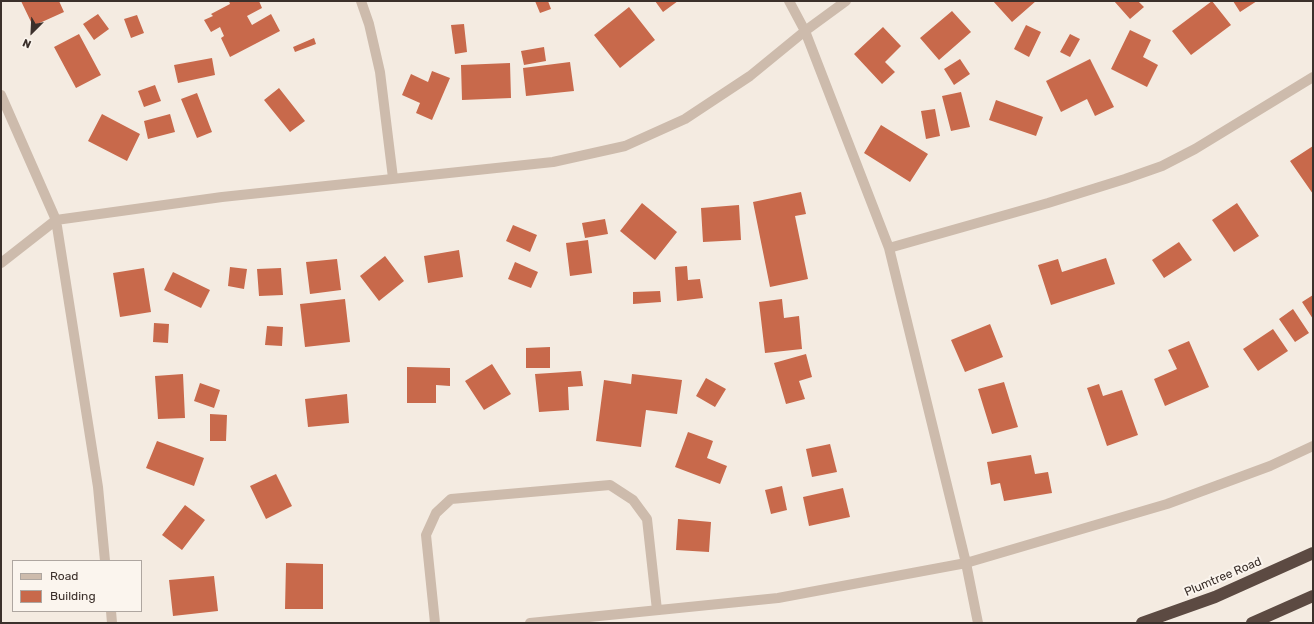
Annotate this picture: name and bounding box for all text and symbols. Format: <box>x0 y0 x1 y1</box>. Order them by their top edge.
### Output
north arrow <box>12 12 52 52</box>
text: N <box>21 36 33 51</box>
street label: Plumtree Road <box>1182 554 1264 600</box>
legend <box>12 560 142 612</box>
text: Road <box>50 569 78 583</box>
text: Building <box>50 589 96 603</box>

